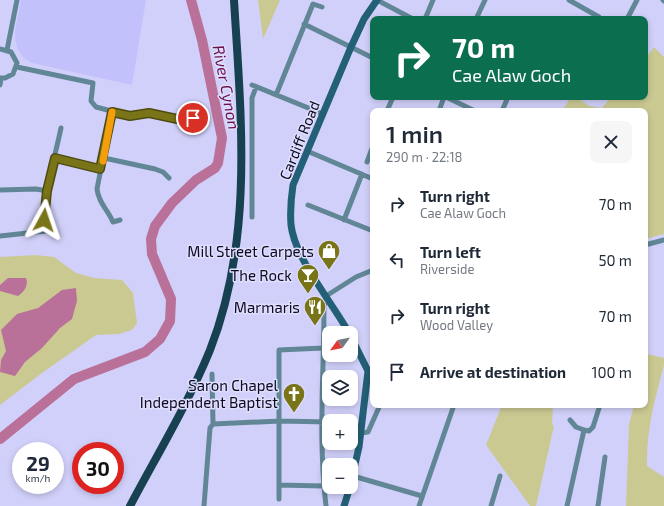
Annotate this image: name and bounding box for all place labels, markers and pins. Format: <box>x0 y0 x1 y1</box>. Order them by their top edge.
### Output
pin <box>176 101 210 135</box>
shop icon: Mill Street Carpets <box>316 238 342 271</box>
place label: Mill Street Carpets <box>187 242 314 260</box>
bar icon: The Rock <box>295 262 321 295</box>
place label: The Rock <box>230 266 292 284</box>
restaurant icon: Marmaris <box>302 294 328 327</box>
place label: Marmaris <box>234 298 300 316</box>
place label: Saron Chapel Independent Baptist <box>140 376 279 411</box>
church icon: Saron Chapel Independent Baptist <box>281 381 307 414</box>

